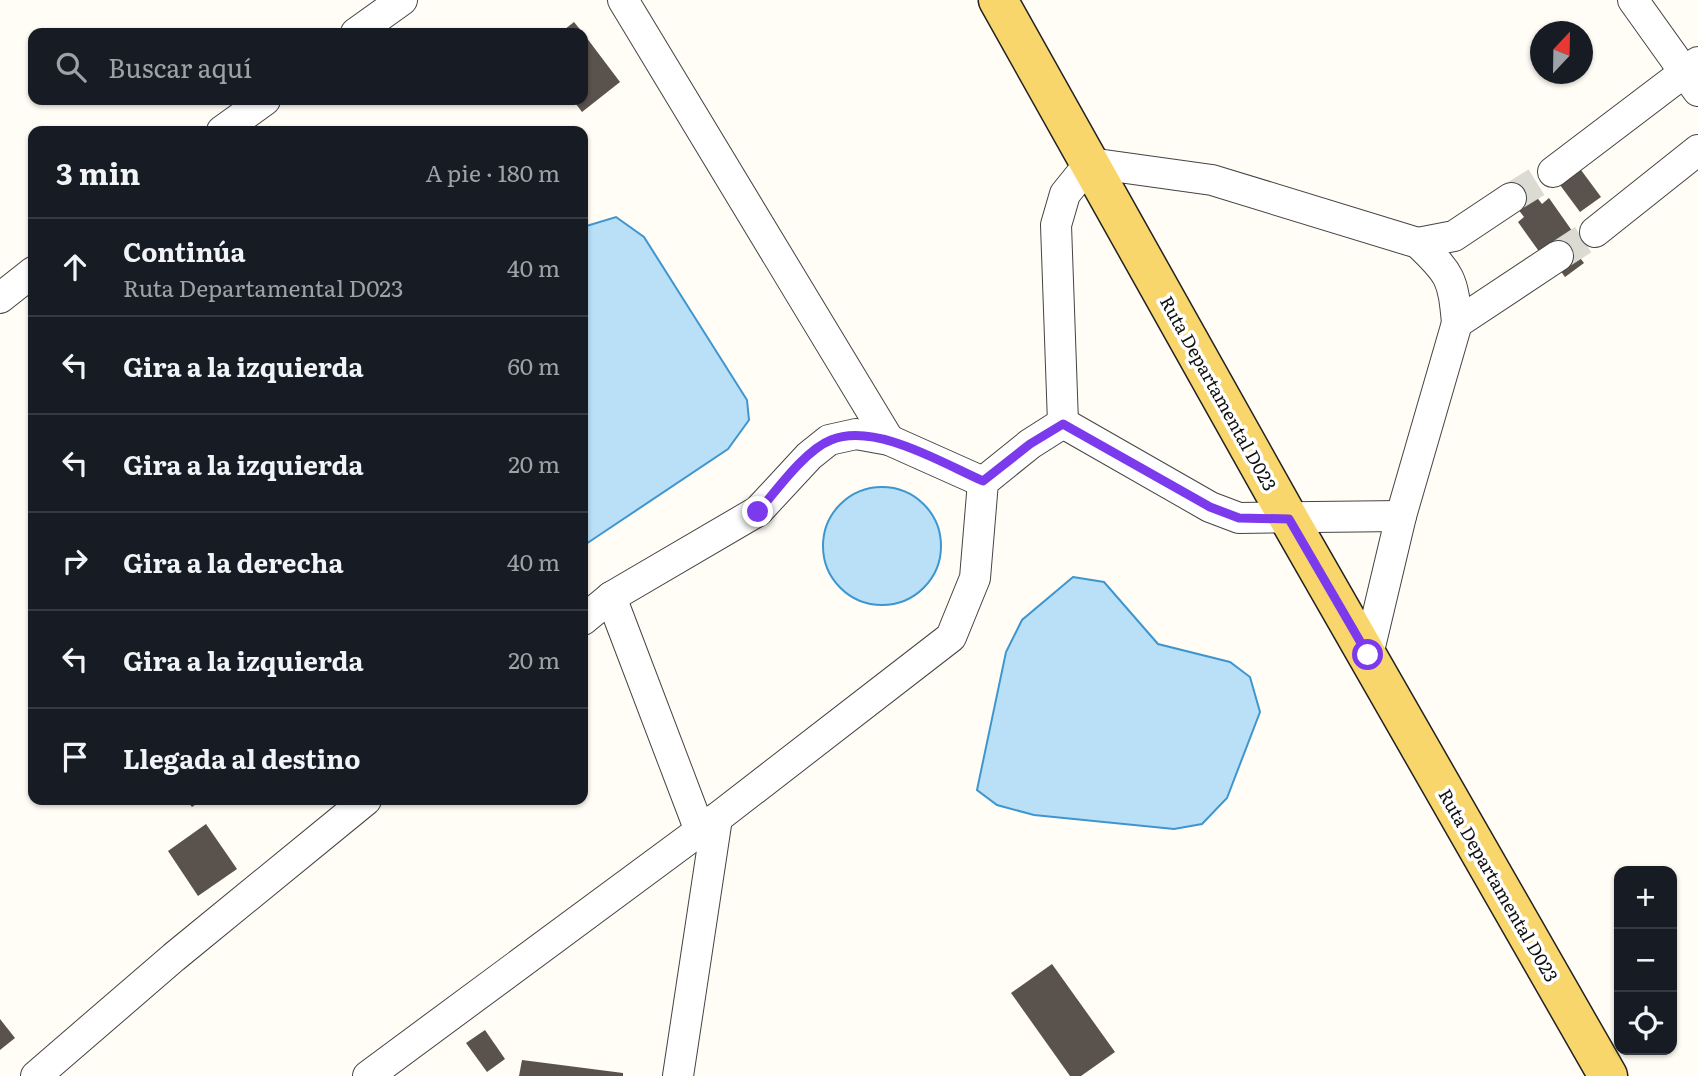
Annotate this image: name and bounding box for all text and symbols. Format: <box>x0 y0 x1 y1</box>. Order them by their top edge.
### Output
north arrow <box>1530 21 1593 84</box>
search box <box>28 28 588 105</box>
text: Buscar aquí <box>108 47 252 86</box>
icon: search <box>52 48 90 86</box>
text: 3 min <box>56 150 140 194</box>
text: A pie · 180 m <box>426 155 560 189</box>
text: Continúa <box>123 231 246 270</box>
icon: ahead <box>56 248 94 286</box>
text: 40 m <box>507 250 560 284</box>
text: Ruta Departamental D023 <box>123 270 403 304</box>
street label: Ruta Departamental D023 <box>1154 291 1284 495</box>
icon: left <box>56 346 94 384</box>
text: Gira a la izquierda <box>123 346 364 385</box>
text: 60 m <box>507 348 560 382</box>
icon: left <box>56 444 94 482</box>
text: Gira a la izquierda <box>123 444 364 483</box>
text: 20 m <box>508 446 560 480</box>
route end <box>742 496 773 527</box>
icon: right <box>56 542 94 580</box>
text: Gira a la derecha <box>123 542 343 581</box>
text: 40 m <box>507 544 560 578</box>
route start <box>1352 639 1383 670</box>
icon: left <box>56 640 94 678</box>
text: Gira a la izquierda <box>123 640 364 679</box>
text: 20 m <box>508 642 560 676</box>
icon: arrive <box>56 738 94 776</box>
text: Llegada al destino <box>123 738 360 777</box>
street label: Ruta Departamental D023 <box>1432 783 1566 987</box>
map controls <box>1614 866 1677 1055</box>
button: + <box>1614 866 1677 929</box>
button: − <box>1614 929 1677 992</box>
button: locate <box>1614 992 1677 1055</box>

